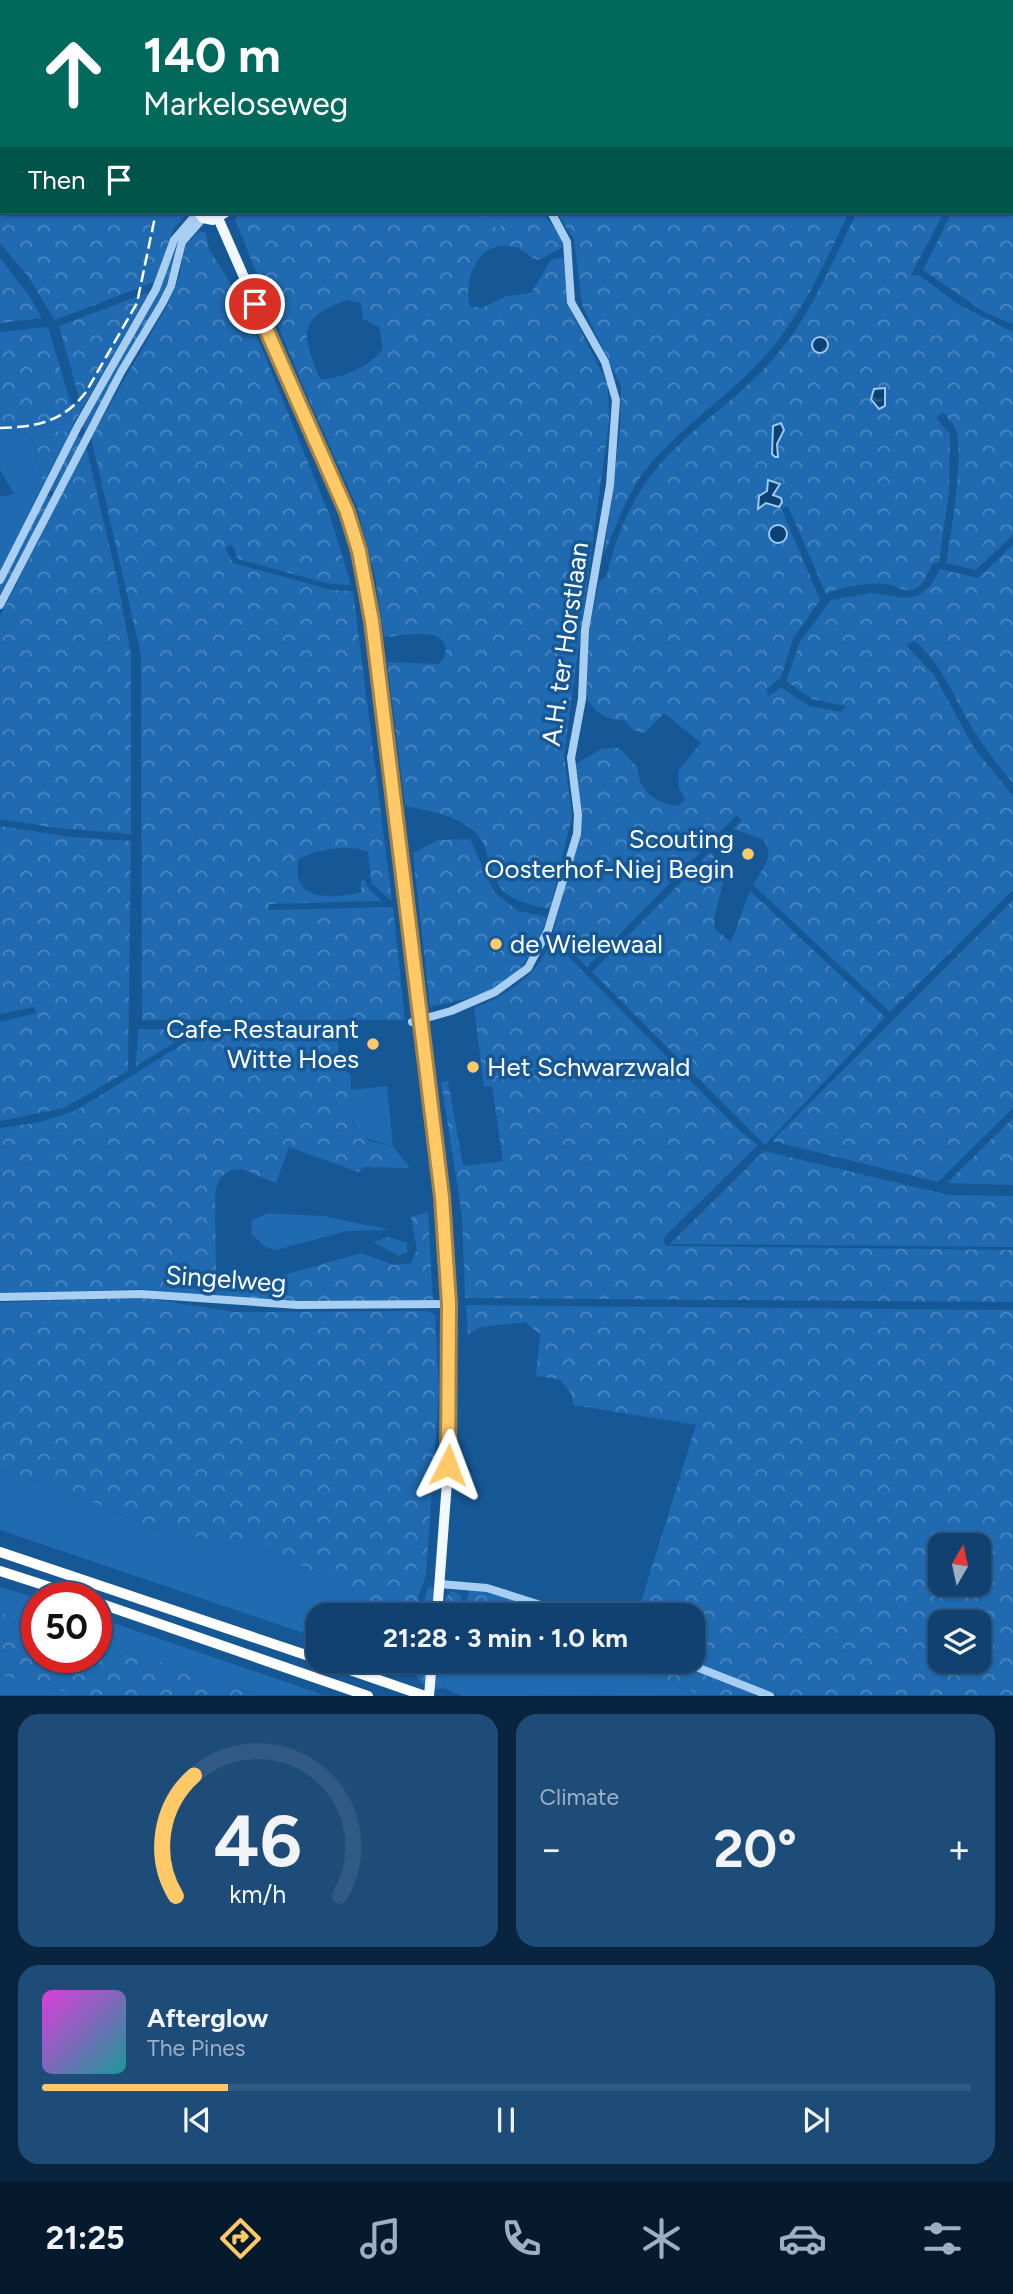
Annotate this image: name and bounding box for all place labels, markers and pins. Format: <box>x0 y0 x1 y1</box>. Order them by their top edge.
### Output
pin <box>225 274 285 334</box>
place label: Scouting Oosterhof-Niej Begin <box>484 823 734 885</box>
marker: Scouting Oosterhof-Niej Begin <box>740 846 756 862</box>
place label: de Wielewaal <box>510 928 663 960</box>
marker: de Wielewaal <box>488 936 504 952</box>
place label: Cafe-Restaurant Witte Hoes <box>166 1013 359 1075</box>
marker: Cafe-Restaurant Witte Hoes <box>365 1036 381 1052</box>
place label: Het Schwarzwald <box>487 1051 691 1083</box>
marker: Het Schwarzwald <box>465 1059 481 1075</box>

